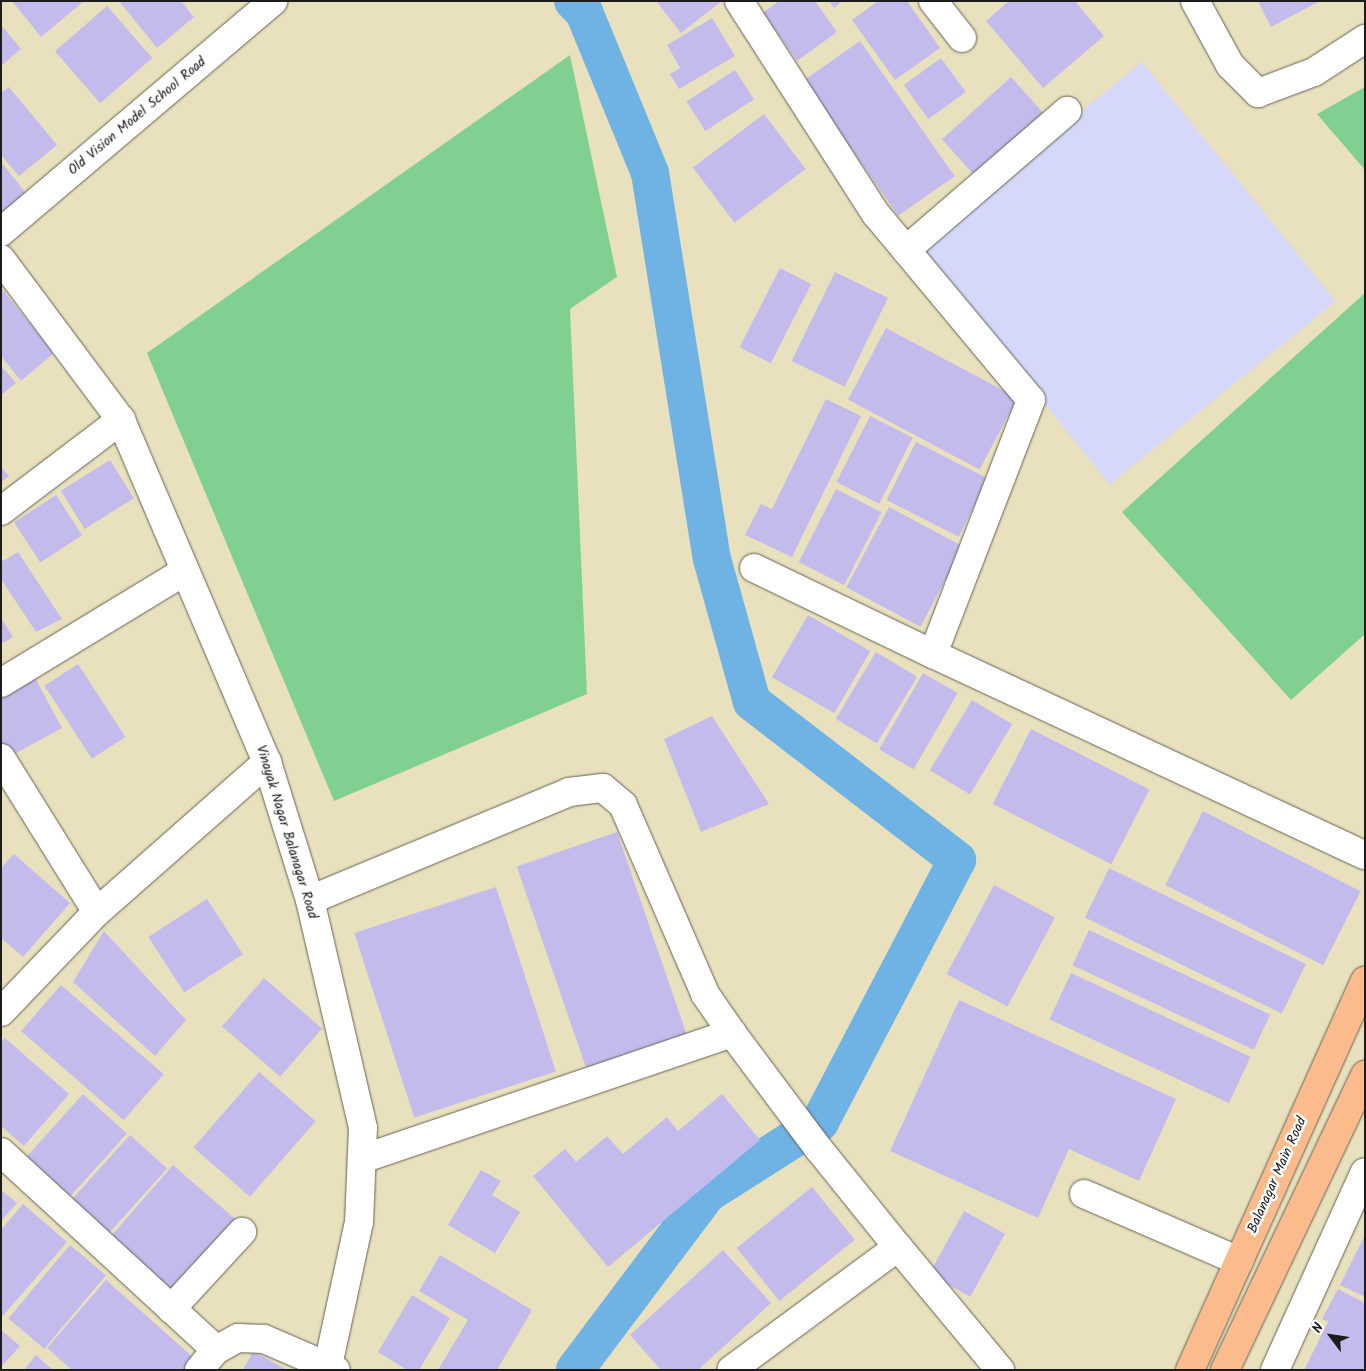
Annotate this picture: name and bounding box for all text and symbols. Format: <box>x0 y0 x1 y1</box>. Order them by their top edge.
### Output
street label: Old Vision Model School Road <box>65 53 209 179</box>
street label: Vinayak Nagar Balanagar Road <box>253 743 321 921</box>
street label: Balanagar Main Road <box>1244 1114 1310 1236</box>
north arrow <box>1306 1311 1356 1361</box>
text: N <box>1306 1319 1330 1338</box>

